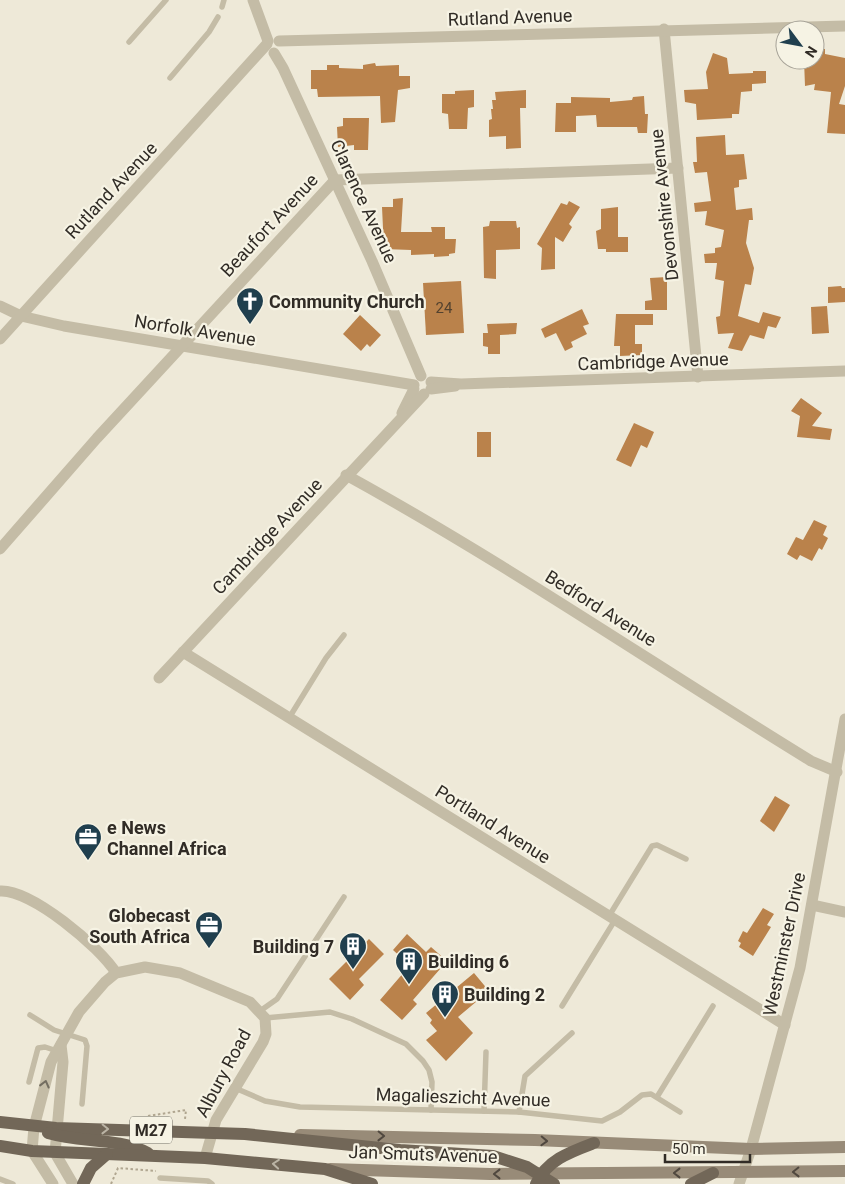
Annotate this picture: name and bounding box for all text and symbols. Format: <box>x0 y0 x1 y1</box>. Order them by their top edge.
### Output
street label: Rutland Avenue <box>447 4 573 30</box>
north arrow <box>775 20 825 70</box>
text: N <box>802 43 820 60</box>
street label: Devonshire Avenue <box>646 128 682 282</box>
street label: Clarence Avenue <box>326 136 402 266</box>
street label: Rutland Avenue <box>61 137 161 243</box>
street label: Beaufort Avenue <box>216 169 322 281</box>
church icon: Community Church <box>235 286 265 325</box>
place label: Community Church <box>269 291 425 312</box>
house number: 24 <box>436 299 453 317</box>
street label: Norfolk Avenue <box>133 310 257 350</box>
street label: Cambridge Avenue <box>577 348 729 374</box>
street label: Cambridge Avenue <box>208 474 326 598</box>
street label: Bedford Avenue <box>542 565 660 651</box>
street label: Portland Avenue <box>432 780 554 868</box>
place label: e News Channel Africa <box>107 817 227 859</box>
office icon: e News Channel Africa <box>73 822 103 861</box>
street label: Westminster Drive <box>759 870 809 1018</box>
place label: Globecast South Africa <box>89 905 190 947</box>
office icon: Globecast South Africa <box>194 910 224 949</box>
building icon: Building 7 <box>338 931 368 970</box>
place label: Building 7 <box>253 936 334 957</box>
building icon: Building 6 <box>394 946 424 985</box>
place label: Building 6 <box>428 951 509 972</box>
building icon: Building 2 <box>430 979 460 1018</box>
place label: Building 2 <box>464 984 545 1005</box>
street label: Albury Road <box>191 1025 255 1121</box>
one-way arrow <box>39 1080 50 1089</box>
street label: Magalieszicht Avenue <box>375 1083 551 1111</box>
road number: M27 <box>130 1116 172 1144</box>
one-way arrow <box>101 1123 109 1134</box>
one-way arrow <box>378 1131 385 1141</box>
scale bar <box>665 1132 750 1164</box>
one-way arrow <box>540 1135 548 1146</box>
text: 50 m <box>672 1140 706 1158</box>
street label: Jan Smuts Avenue <box>348 1141 498 1167</box>
one-way arrow <box>272 1159 280 1170</box>
one-way arrow <box>792 1167 800 1177</box>
one-way arrow <box>673 1168 681 1179</box>
one-way arrow <box>493 1169 500 1179</box>

